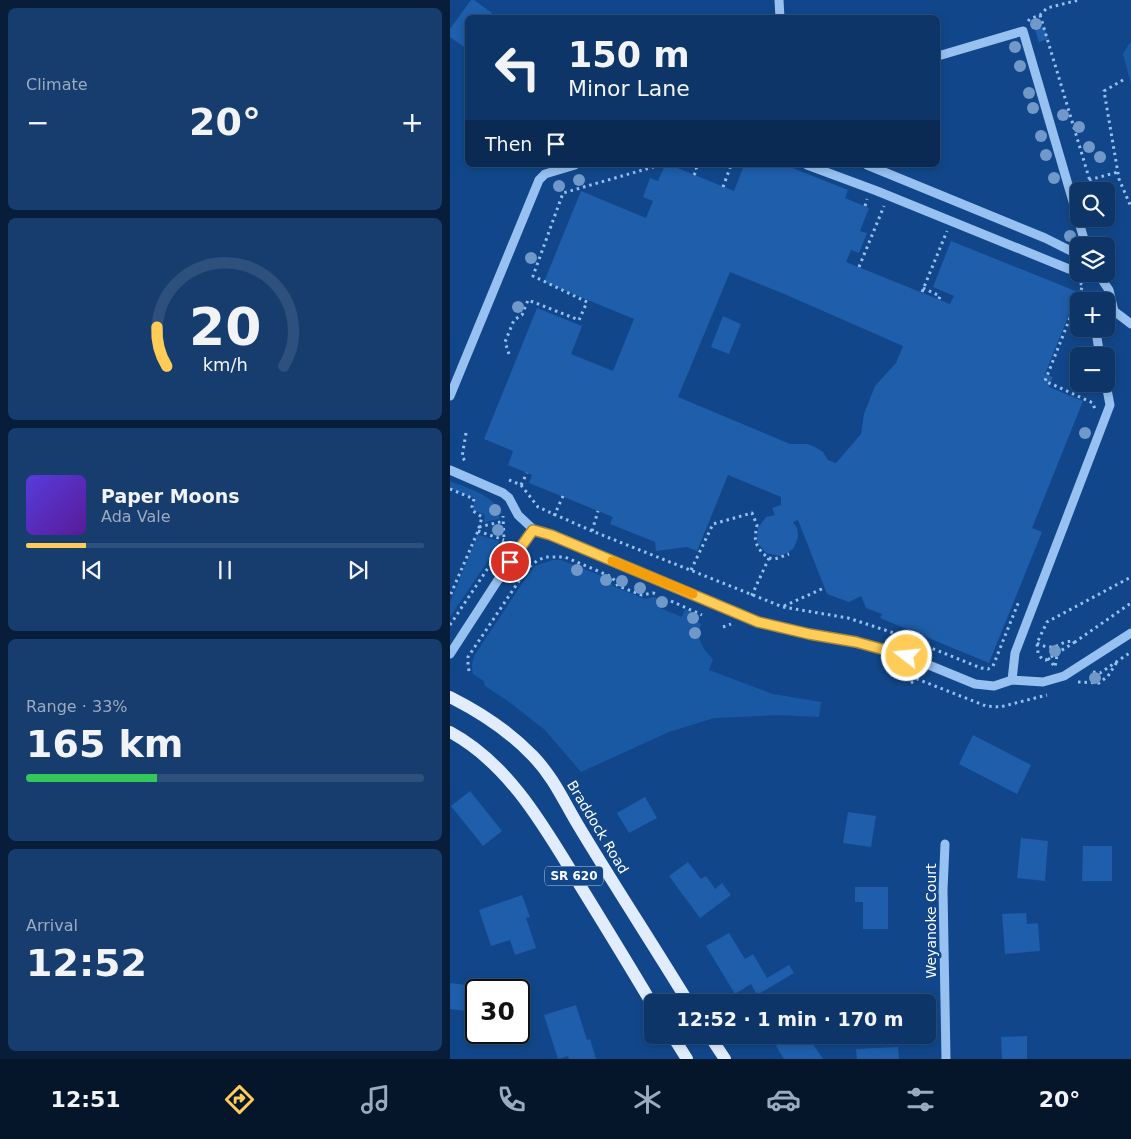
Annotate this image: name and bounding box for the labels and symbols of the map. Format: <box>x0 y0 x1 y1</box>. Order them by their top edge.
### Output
pin <box>489 541 531 583</box>
position arrow <box>880 629 932 681</box>
street label: Braddock Road <box>564 778 632 876</box>
street label: Weyanoke Court <box>923 863 939 979</box>
road number: SR 620 <box>545 866 603 886</box>
speed limit sign: 30 <box>465 979 530 1044</box>

